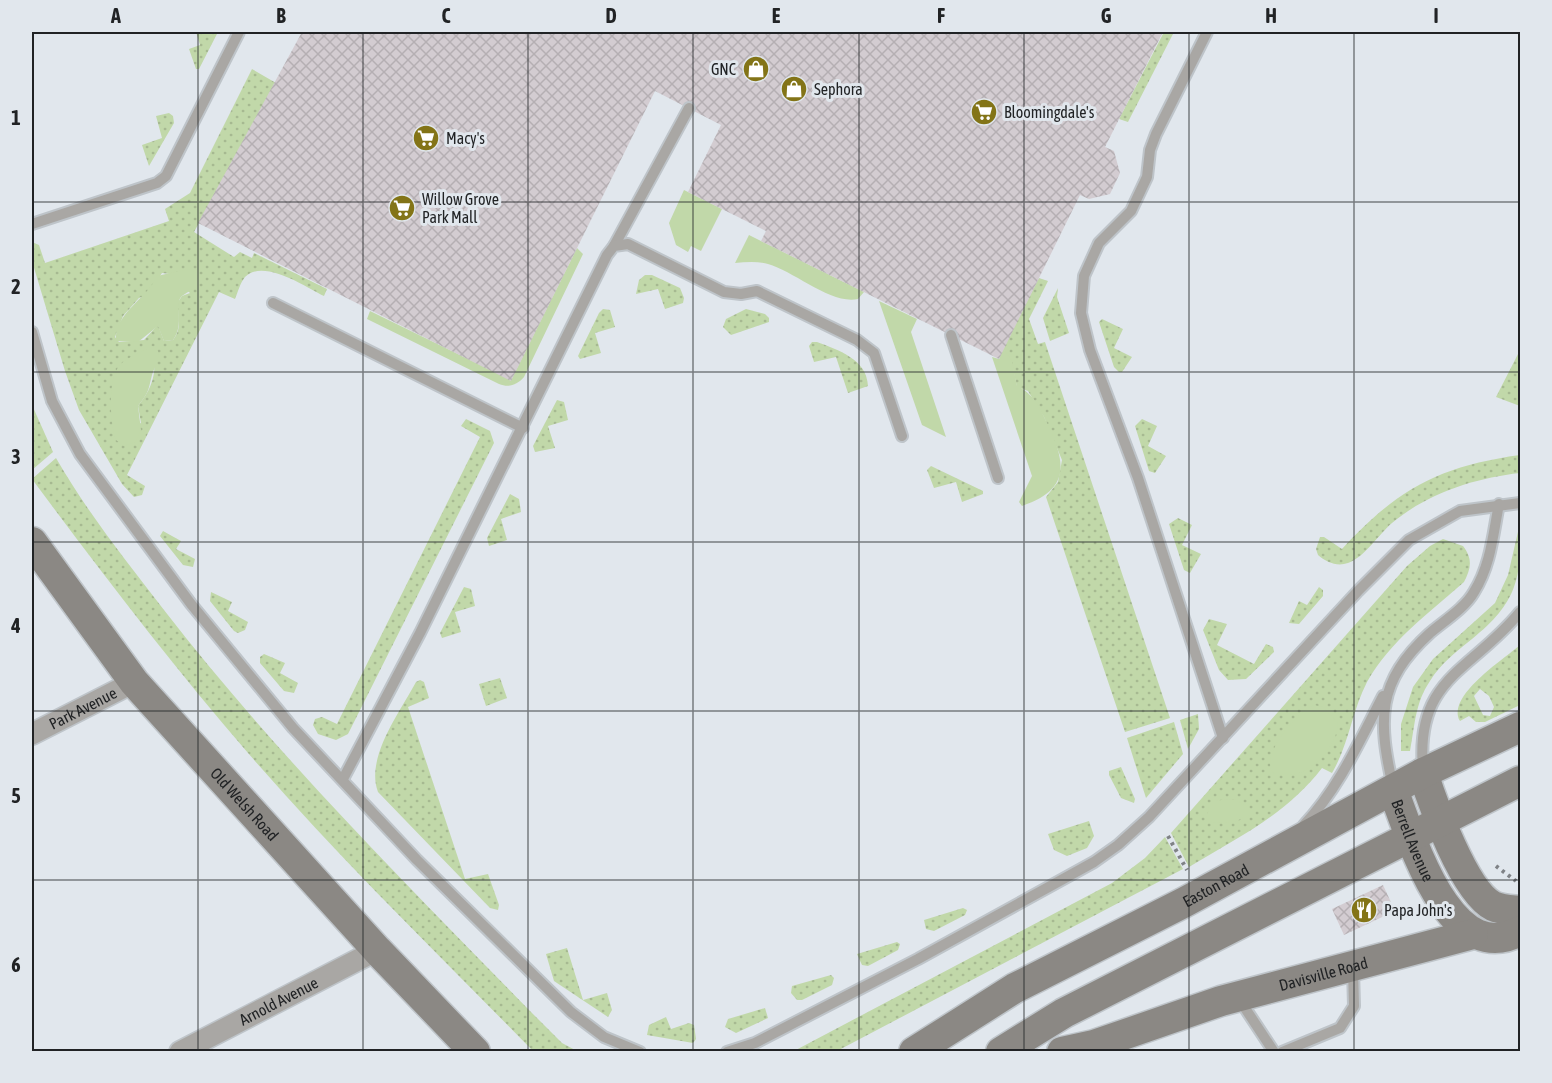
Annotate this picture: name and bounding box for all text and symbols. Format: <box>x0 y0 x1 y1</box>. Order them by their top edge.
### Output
text: A <box>110 4 121 27</box>
text: B <box>276 4 286 27</box>
text: C <box>442 4 451 27</box>
text: D <box>605 4 617 27</box>
text: E <box>772 4 781 27</box>
text: F <box>937 4 945 27</box>
text: G <box>1101 4 1112 27</box>
text: H <box>1265 4 1277 27</box>
text: I <box>1433 4 1439 27</box>
shop icon: GNC <box>741 54 771 84</box>
place label: GNC <box>711 60 736 78</box>
shop icon: Sephora <box>779 74 809 104</box>
place label: Sephora <box>814 80 863 99</box>
supermarket icon: Bloomingdale's <box>969 97 999 127</box>
place label: Bloomingdale's <box>1004 103 1095 122</box>
text: 1 <box>11 106 21 129</box>
supermarket icon: Macy's <box>411 123 441 153</box>
place label: Macy's <box>446 129 485 148</box>
place label: Willow Grove Park Mall <box>422 190 499 226</box>
supermarket icon: Willow Grove Park Mall <box>387 193 417 223</box>
text: 2 <box>11 275 21 298</box>
text: 3 <box>11 445 21 468</box>
text: 4 <box>10 614 21 637</box>
street label: Park Avenue <box>46 683 120 733</box>
street label: Old Welsh Road <box>207 764 282 844</box>
text: 5 <box>11 784 21 807</box>
street label: Berrell Avenue <box>1388 797 1438 884</box>
street label: Easton Road <box>1180 860 1252 910</box>
restaurant icon: Papa John's <box>1349 895 1379 925</box>
place label: Papa John's <box>1384 901 1453 920</box>
text: 6 <box>11 953 21 976</box>
street label: Davisville Road <box>1277 953 1370 994</box>
street label: Arnold Avenue <box>236 973 321 1029</box>

